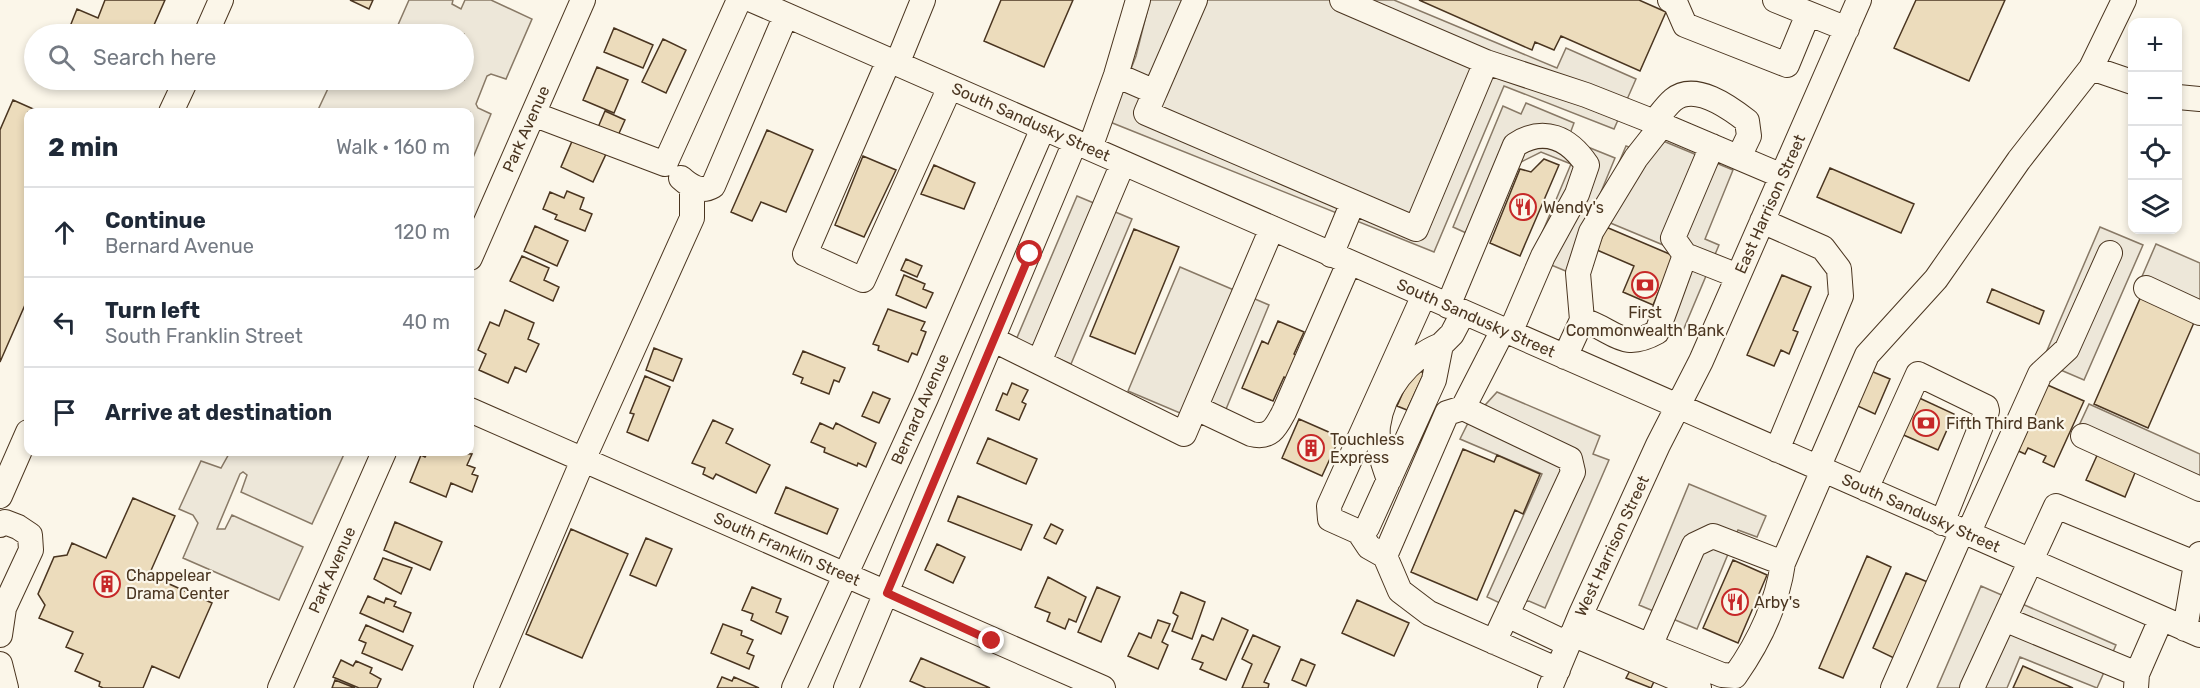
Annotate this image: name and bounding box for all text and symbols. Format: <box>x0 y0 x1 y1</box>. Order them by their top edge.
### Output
map controls <box>2128 18 2182 234</box>
button: + <box>2128 18 2182 72</box>
search box <box>24 24 474 90</box>
icon: search <box>45 41 78 74</box>
text: Search here <box>93 44 216 71</box>
button: − <box>2128 72 2182 126</box>
street label: South Sandusky Street <box>949 78 1113 166</box>
street label: Park Avenue <box>498 83 554 175</box>
button: locate <box>2128 126 2182 180</box>
street label: East Harrison Street <box>1731 131 1809 277</box>
text: 2 min <box>48 132 118 163</box>
text: Walk · 160 m <box>336 135 450 159</box>
button: layers <box>2128 180 2182 234</box>
restaurant icon: Wendy's <box>1508 192 1538 222</box>
place label: Wendy's <box>1543 198 1604 217</box>
text: Continue <box>105 207 206 234</box>
icon: ahead <box>48 216 81 249</box>
text: 120 m <box>394 220 450 244</box>
text: Bernard Avenue <box>105 234 254 258</box>
route start <box>1016 240 1042 266</box>
bank icon: First Commonwealth Bank <box>1630 270 1660 300</box>
street label: South Sandusky Street <box>1394 274 1558 362</box>
text: Turn left <box>105 297 200 324</box>
place label: First Commonwealth Bank <box>1566 303 1725 340</box>
icon: left <box>48 306 81 339</box>
text: 40 m <box>402 310 450 334</box>
text: South Franklin Street <box>105 324 303 348</box>
street label: Bernard Avenue <box>887 351 953 467</box>
icon: arrive <box>48 396 81 429</box>
text: Arrive at destination <box>105 399 332 426</box>
bank icon: Fifth Third Bank <box>1911 408 1941 438</box>
place label: Fifth Third Bank <box>1946 414 2065 433</box>
place label: Touchless Express <box>1330 430 1404 467</box>
building icon: Touchless Express <box>1296 433 1326 463</box>
street label: South Sandusky Street <box>1839 469 2003 557</box>
street label: West Harrison Street <box>1571 473 1653 619</box>
street label: South Franklin Street <box>711 508 863 590</box>
street label: Park Avenue <box>304 524 360 616</box>
place label: Chappelear Drama Center <box>126 566 229 603</box>
building icon: Chappelear Drama Center <box>92 569 122 599</box>
restaurant icon: Arby's <box>1720 587 1750 617</box>
place label: Arby's <box>1754 593 1800 612</box>
route end <box>978 627 1004 653</box>

